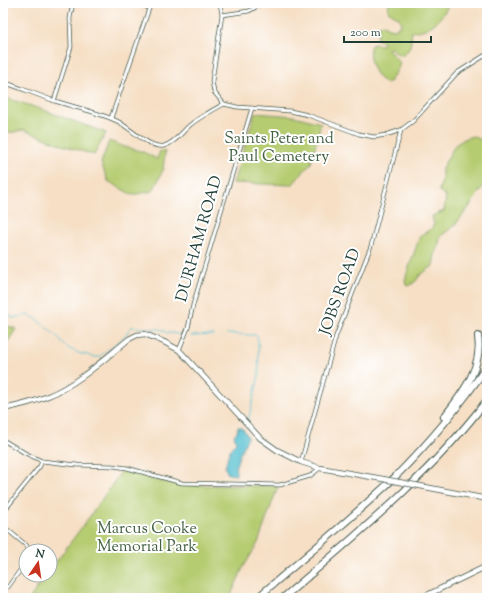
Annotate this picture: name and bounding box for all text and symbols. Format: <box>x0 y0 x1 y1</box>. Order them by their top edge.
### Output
scale bar <box>344 18 431 44</box>
text: 200 m <box>350 24 381 42</box>
park label: Saints Peter and Paul Cemetery <box>224 128 334 169</box>
street label: DURHAM ROAD <box>171 173 229 305</box>
street label: JOBS ROAD <box>314 245 367 340</box>
park label: Marcus Cooke Memorial Park <box>97 518 197 559</box>
north arrow <box>18 543 58 583</box>
text: N <box>33 545 46 563</box>

